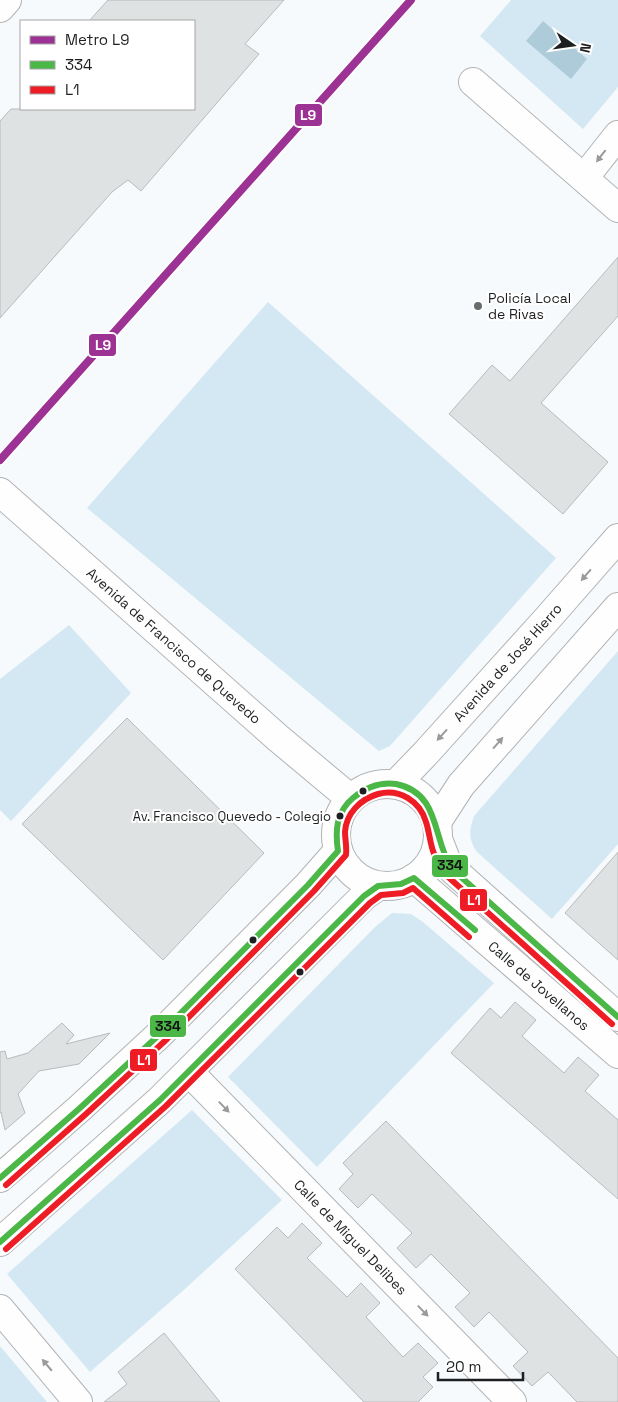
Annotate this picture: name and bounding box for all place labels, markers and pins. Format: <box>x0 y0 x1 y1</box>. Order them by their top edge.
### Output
place label: Policía Local de Rivas <box>488 289 571 323</box>
marker: Policía Local de Rivas <box>472 300 484 312</box>
unlabelled marker <box>358 786 368 796</box>
place label: Av. Francisco Quevedo - Colegio <box>133 808 331 825</box>
marker: Av. Francisco Quevedo - Colegio <box>335 811 345 821</box>
unlabelled marker <box>248 935 258 945</box>
unlabelled marker <box>295 967 305 977</box>

